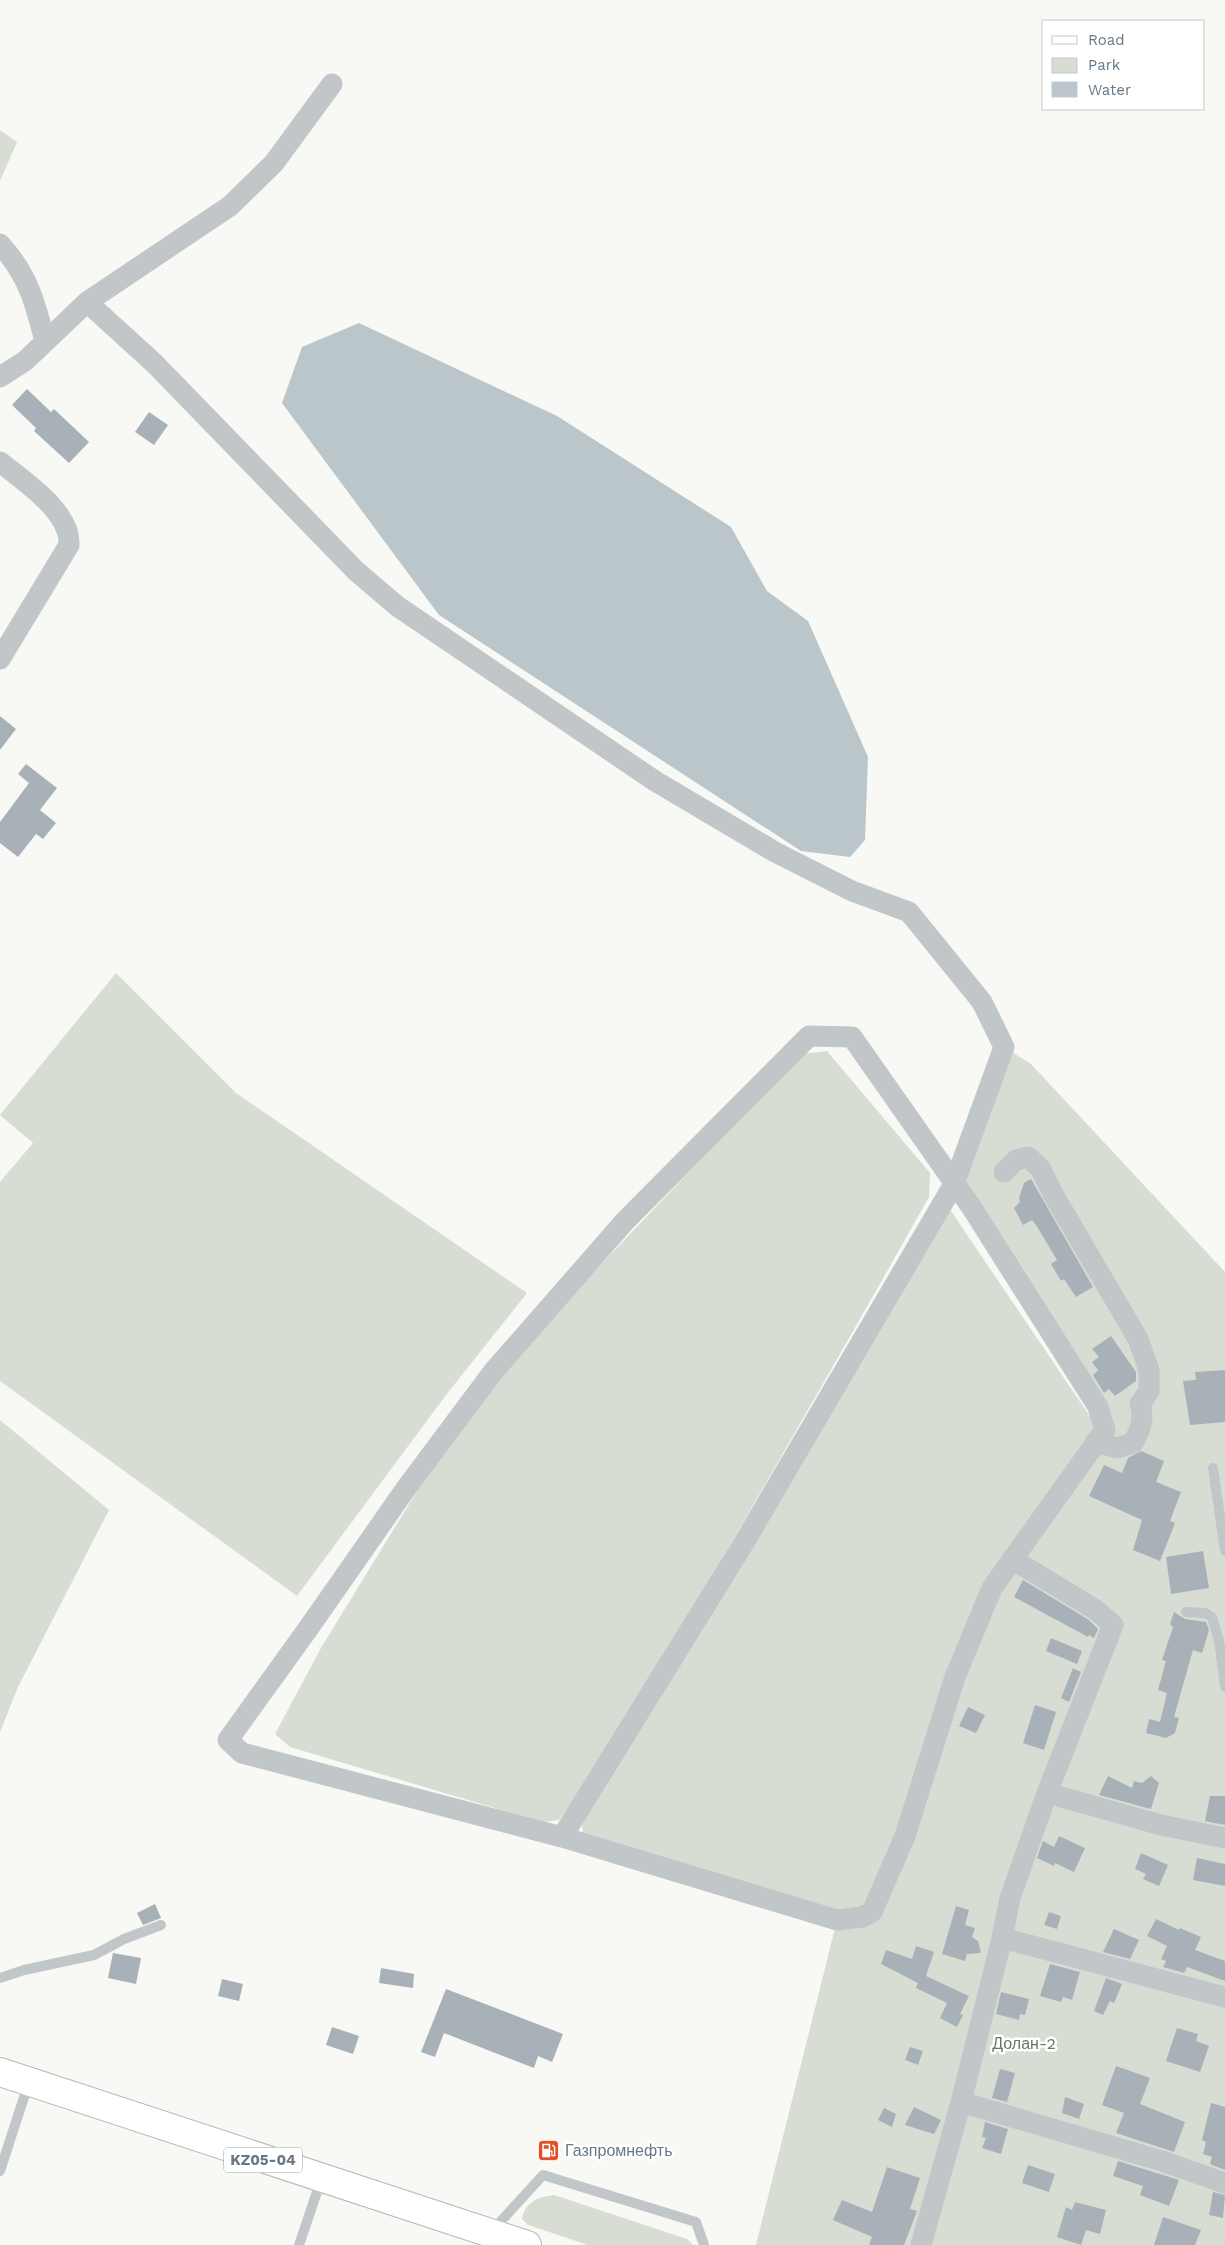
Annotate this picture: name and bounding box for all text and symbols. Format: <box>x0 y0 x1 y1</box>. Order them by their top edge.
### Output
legend <box>1042 20 1205 110</box>
text: Road <box>1088 31 1125 49</box>
text: Park <box>1088 56 1121 74</box>
text: Water <box>1088 81 1131 99</box>
park label: Долан-2 <box>992 2034 1056 2053</box>
fuel station icon: Газпромнефть <box>537 2138 561 2162</box>
place label: Газпромнефть <box>565 2141 673 2160</box>
road number: KZ05-04 <box>224 2148 302 2172</box>

